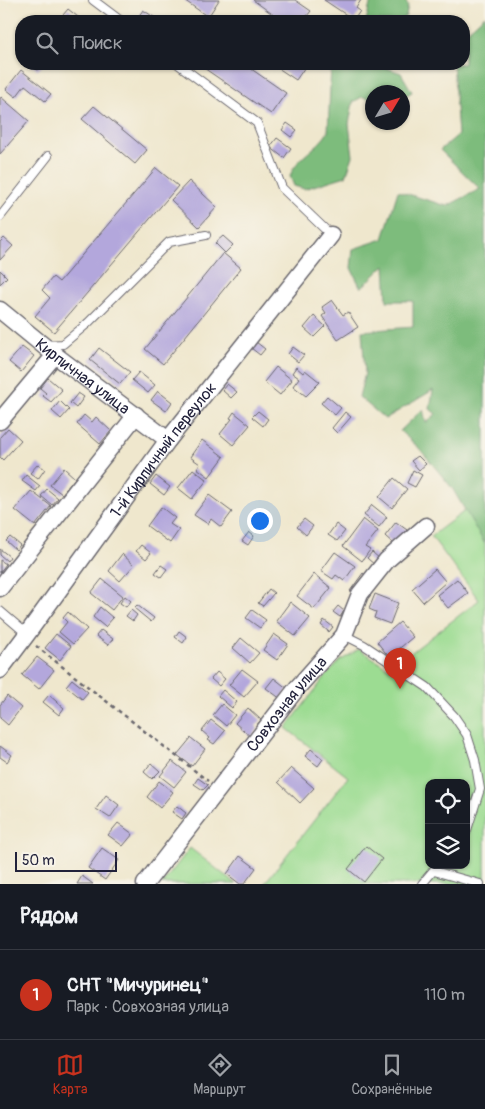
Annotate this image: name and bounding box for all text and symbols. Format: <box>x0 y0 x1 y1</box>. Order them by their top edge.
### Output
search box <box>15 15 470 70</box>
icon: search <box>33 29 61 57</box>
text: Поиск <box>73 31 123 55</box>
north arrow <box>365 85 410 130</box>
street label: Кирпичная улица <box>31 334 134 419</box>
street label: 1-й Кирпичный переулок <box>106 378 221 522</box>
your location <box>247 508 273 534</box>
pin: 1 <box>384 648 416 689</box>
street label: Совхозная улица <box>242 652 331 756</box>
map controls <box>425 779 470 869</box>
button: locate <box>425 779 470 824</box>
button: layers <box>425 824 470 869</box>
scale bar <box>15 849 118 872</box>
text: 50 m <box>22 852 55 869</box>
text: Рядом <box>20 903 78 930</box>
text: СНТ "Мичуринец" <box>67 973 209 997</box>
text: 1 <box>33 985 39 1005</box>
text: 110 m <box>424 985 465 1005</box>
text: Парк · Совхозная улица <box>67 997 229 1017</box>
tab: Карта <box>53 1051 88 1098</box>
tab: Маршрут <box>193 1051 246 1098</box>
tab: Сохранённые <box>351 1051 432 1098</box>

